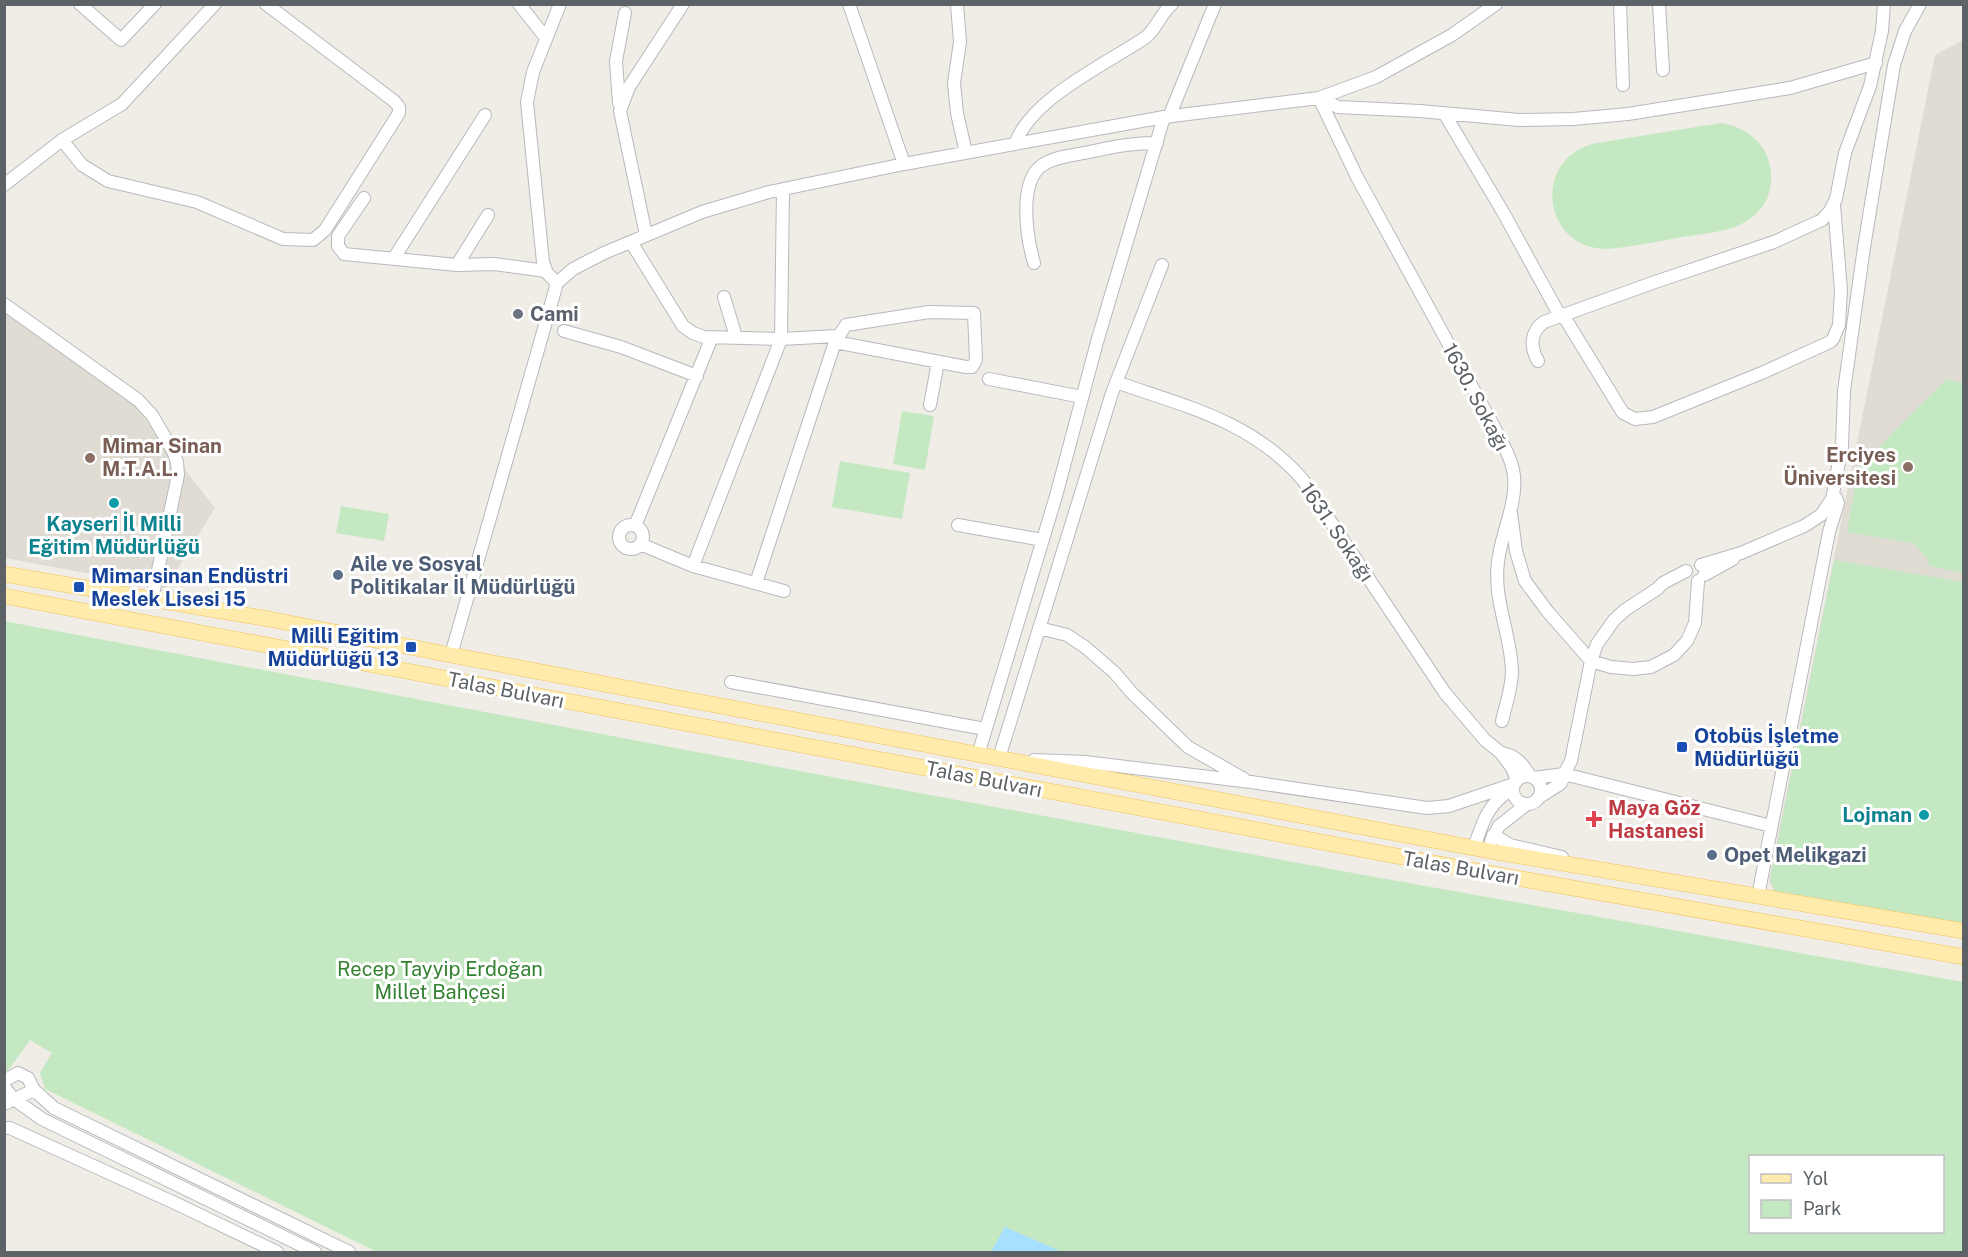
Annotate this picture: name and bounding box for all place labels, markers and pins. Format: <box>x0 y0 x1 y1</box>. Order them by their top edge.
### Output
place label: Cami <box>530 302 579 326</box>
marker: Cami <box>511 307 525 321</box>
place label: Mimar Sinan M.T.A.L. <box>102 434 222 481</box>
place label: Erciyes Üniversitesi <box>1783 443 1896 490</box>
marker: Mimar Sinan M.T.A.L. <box>83 451 97 465</box>
marker: Erciyes Üniversitesi <box>1901 460 1915 474</box>
marker: Kayseri İl Milli Eğitim Müdürlüğü <box>107 496 121 510</box>
place label: Kayseri İl Milli Eğitim Müdürlüğü <box>28 511 200 559</box>
place label: Aile ve Sosyal Politikalar İl Müdürlüğü <box>350 552 575 599</box>
place label: Mimarsinan Endüstri Meslek Lisesi 15 <box>91 564 288 611</box>
marker: Aile ve Sosyal Politikalar İl Müdürlüğü <box>331 568 345 582</box>
marker: Mimarsinan Endüstri Meslek Lisesi 15 <box>72 580 86 594</box>
place label: Milli Eğitim Müdürlüğü 13 <box>267 624 399 671</box>
marker: Milli Eğitim Müdürlüğü 13 <box>404 640 418 654</box>
place label: Otobüs İşletme Müdürlüğü <box>1694 723 1839 771</box>
marker: Otobüs İşletme Müdürlüğü <box>1675 740 1689 754</box>
place label: Maya Göz Hastanesi <box>1608 796 1704 843</box>
place label: Lojman <box>1842 803 1912 827</box>
marker: Lojman <box>1917 808 1931 822</box>
marker: Maya Göz Hastanesi <box>1585 810 1603 828</box>
place label: Opet Melikgazi <box>1724 843 1867 867</box>
marker: Opet Melikgazi <box>1705 848 1719 862</box>

